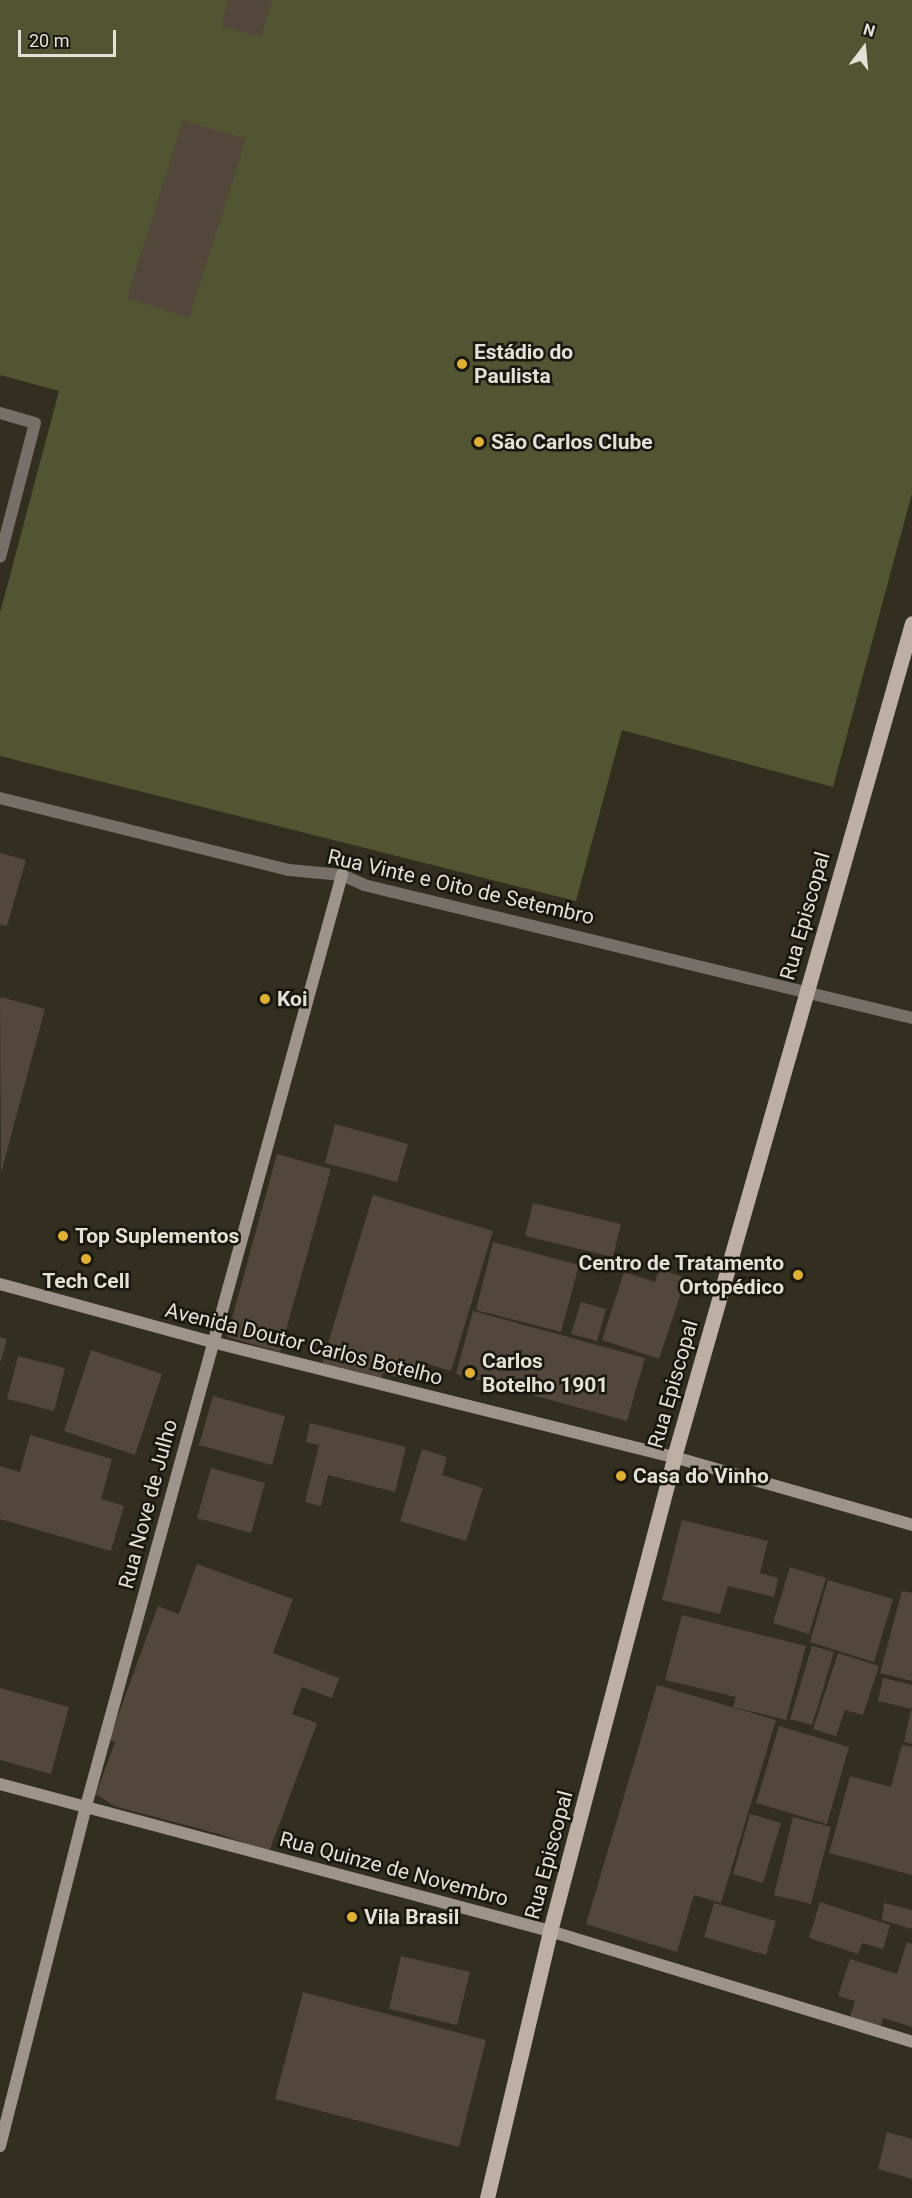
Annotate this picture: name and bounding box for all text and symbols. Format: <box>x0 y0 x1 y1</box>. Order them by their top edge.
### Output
scale bar <box>21 18 118 56</box>
north arrow <box>834 18 894 78</box>
text: N <box>861 20 877 41</box>
text: 20 m <box>29 30 69 51</box>
place label: Estádio do Paulista <box>474 339 573 389</box>
marker: Estádio do Paulista <box>455 357 469 371</box>
place label: São Carlos Clube <box>491 429 653 455</box>
marker: São Carlos Clube <box>472 435 486 449</box>
street label: Rua Vinte e Oito de Setembro <box>325 844 597 930</box>
street label: Rua Episcopal <box>775 849 835 983</box>
place label: Koi <box>277 986 307 1012</box>
marker: Koi <box>258 992 272 1006</box>
place label: Top Suplementos <box>75 1223 239 1249</box>
marker: Top Suplementos <box>56 1229 70 1243</box>
place label: Centro de Tratamento Ortopédico <box>578 1250 784 1300</box>
marker: Tech Cell <box>79 1252 93 1266</box>
marker: Centro de Tratamento Ortopédico <box>789 1266 807 1284</box>
place label: Tech Cell <box>42 1268 130 1294</box>
street label: Avenida Doutor Carlos Botelho <box>163 1297 445 1391</box>
street label: Rua Episcopal <box>643 1317 703 1451</box>
place label: Carlos Botelho 1901 <box>482 1348 608 1398</box>
marker: Carlos Botelho 1901 <box>463 1366 477 1380</box>
street label: Rua Nove de Julho <box>113 1417 183 1591</box>
place label: Casa do Vinho <box>633 1463 769 1489</box>
marker: Casa do Vinho <box>614 1469 628 1483</box>
street label: Rua Episcopal <box>520 1788 578 1922</box>
street label: Rua Quinze de Novembro <box>277 1826 511 1912</box>
place label: Vila Brasil <box>364 1904 459 1930</box>
marker: Vila Brasil <box>345 1910 359 1924</box>

